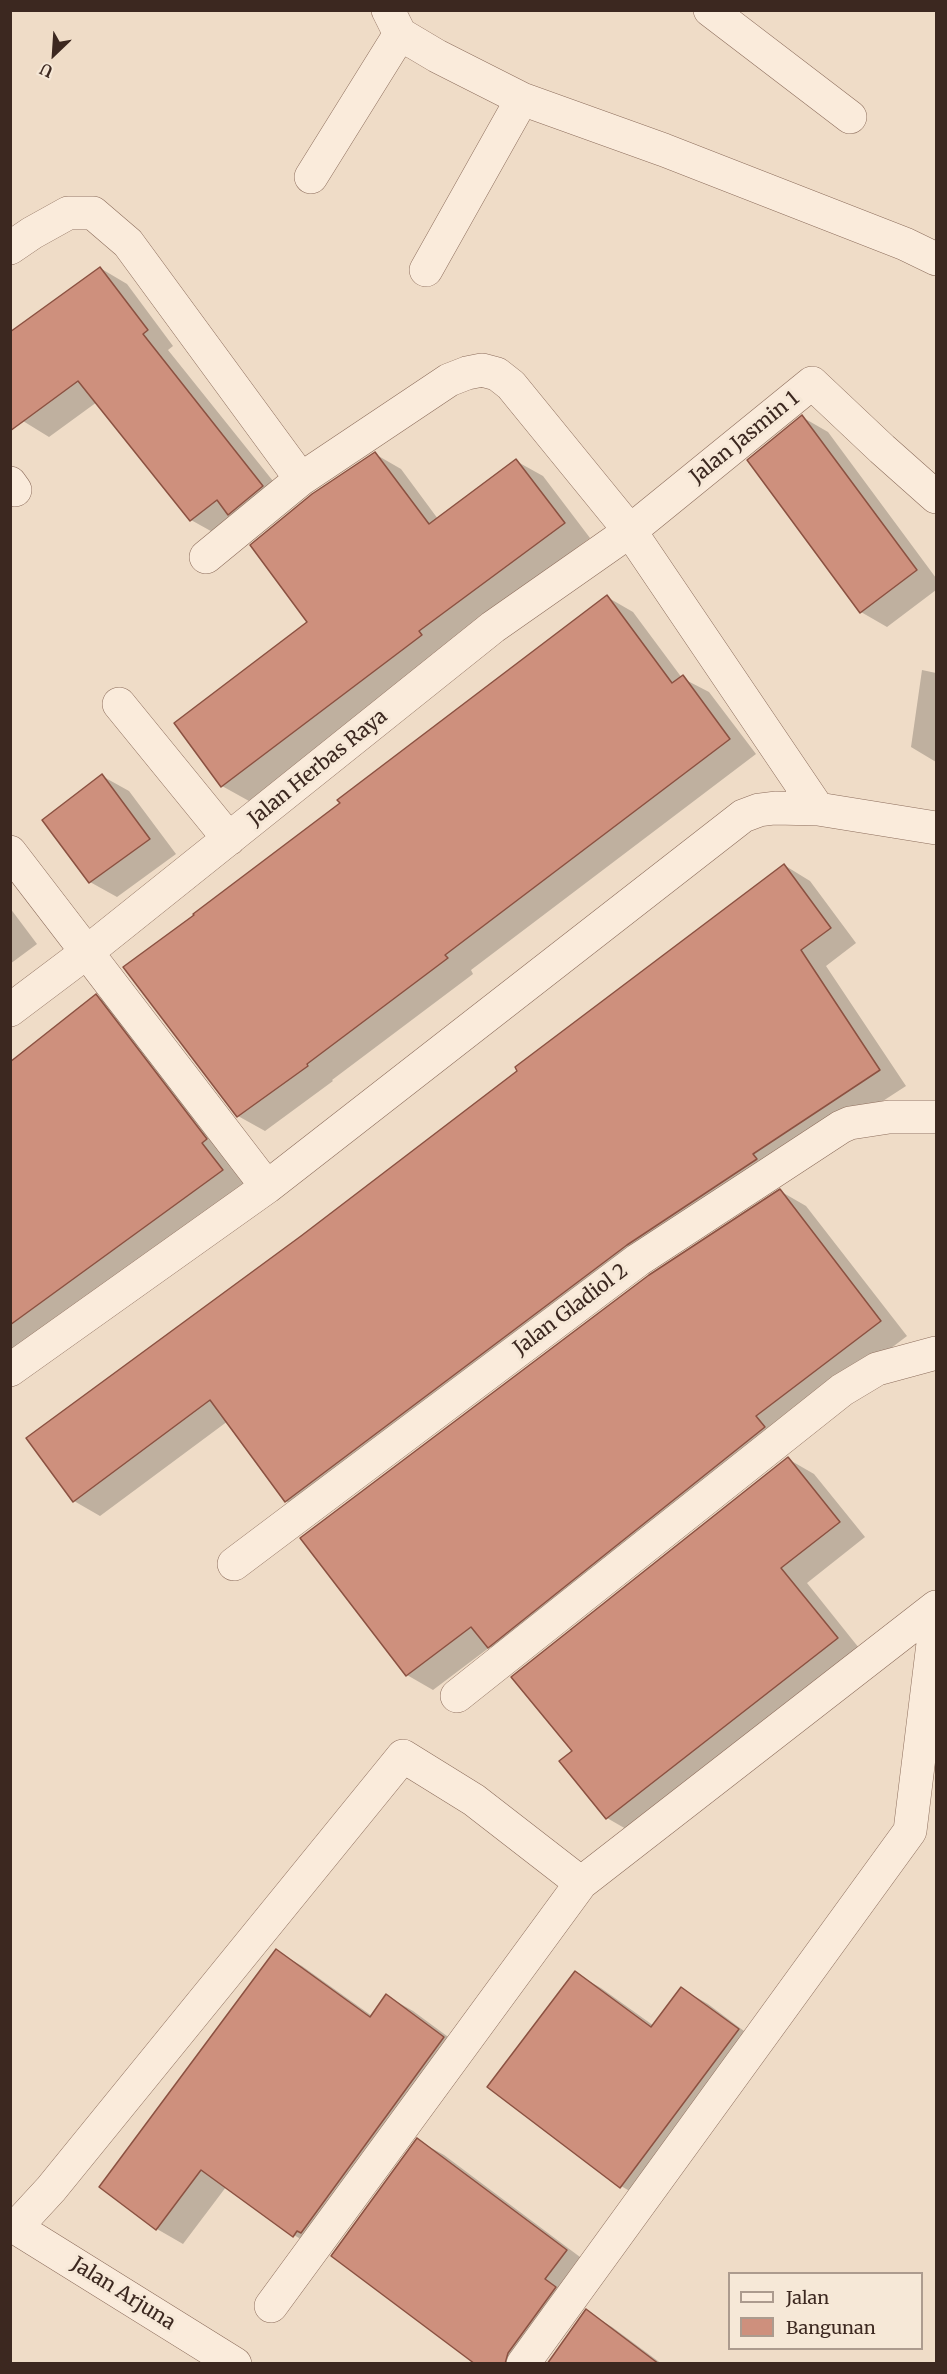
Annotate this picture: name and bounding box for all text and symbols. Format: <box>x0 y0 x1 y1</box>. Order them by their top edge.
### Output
north arrow <box>24 24 84 84</box>
text: U <box>37 59 56 82</box>
street label: Jalan Jasmin 1 <box>686 387 804 489</box>
street label: Jalan Herbas Raya <box>244 705 392 831</box>
street label: Jalan Gladiol 2 <box>509 1259 633 1361</box>
street label: Jalan Arjuna <box>67 2253 179 2335</box>
legend <box>728 2272 923 2350</box>
text: Jalan <box>786 2286 829 2309</box>
text: Bangunan <box>786 2316 876 2339</box>

